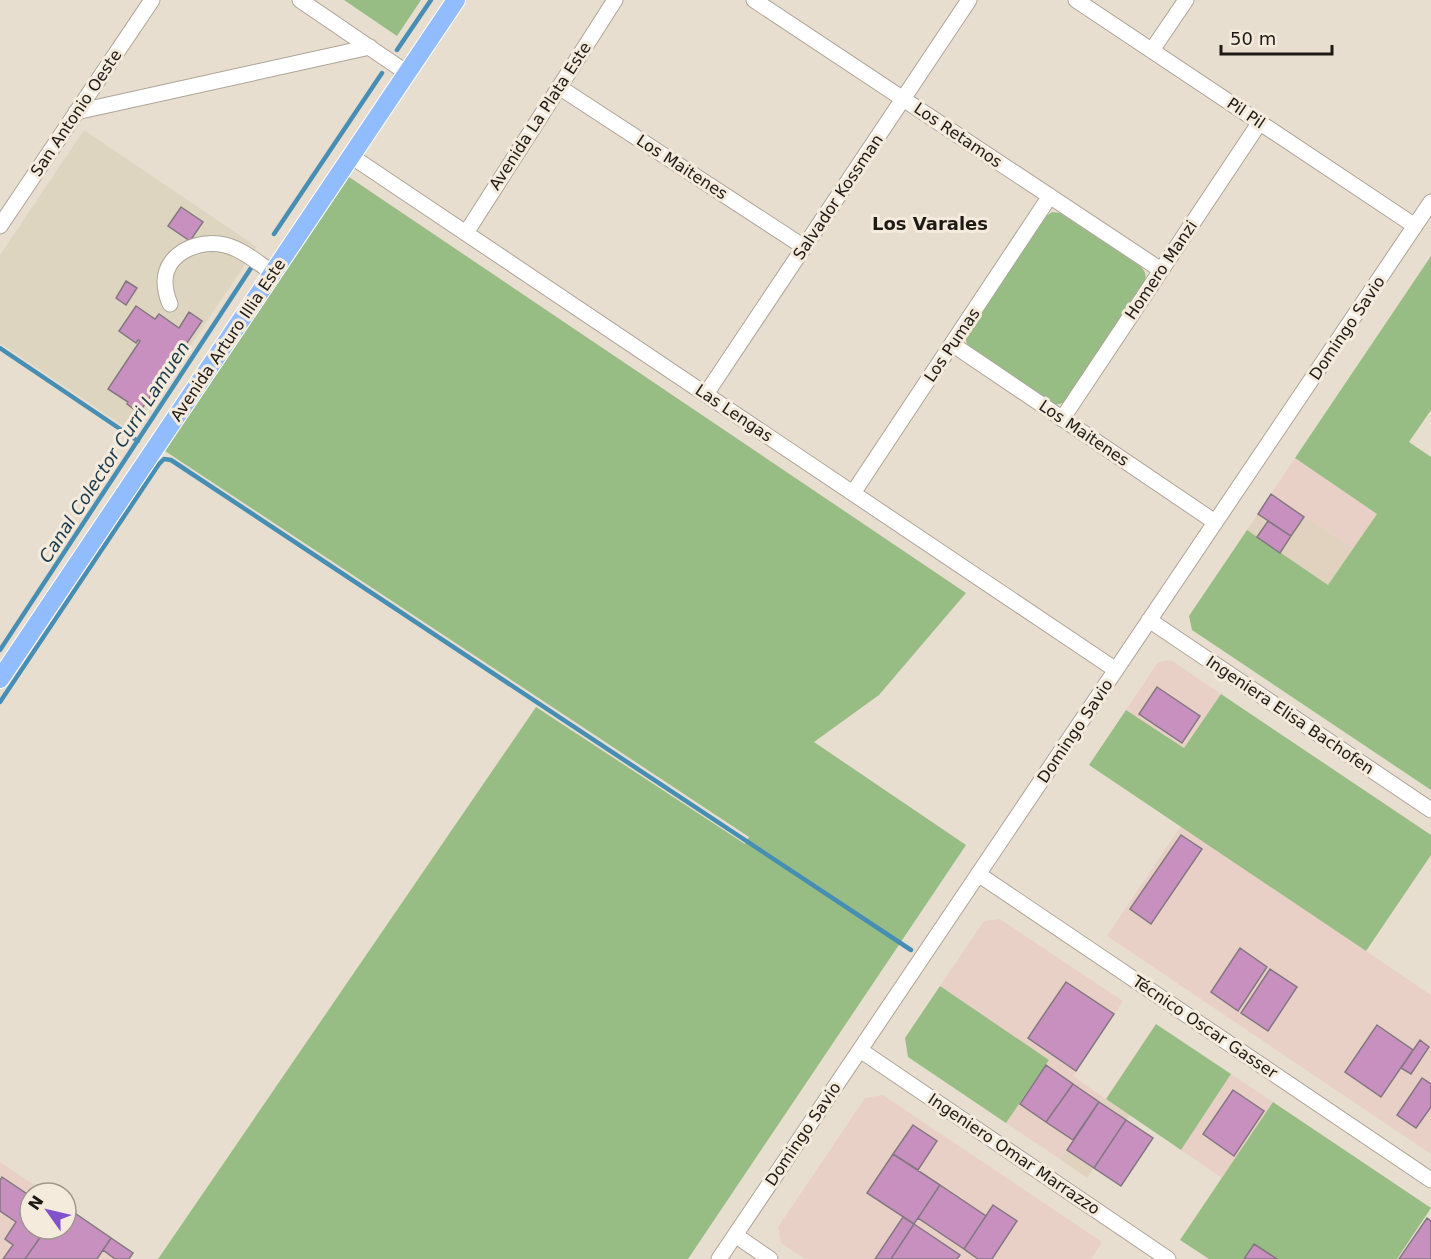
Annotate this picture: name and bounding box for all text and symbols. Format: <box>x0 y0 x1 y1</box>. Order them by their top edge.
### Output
scale bar <box>1221 18 1332 56</box>
text: 50 m <box>1230 28 1276 49</box>
street label: Avenida La Plata Este <box>485 39 595 193</box>
street label: San Antonio Oeste <box>27 46 125 180</box>
street label: Pil Pil <box>1223 94 1269 132</box>
street label: Los Retamos <box>910 99 1006 171</box>
street label: Los Maitenes <box>633 131 731 203</box>
street label: Salvador Kossman <box>789 131 887 263</box>
district label: Los Varales <box>872 213 988 234</box>
street label: Homero Manzi <box>1121 217 1201 323</box>
street label: Avenida Arturo Illia Este <box>167 255 289 425</box>
street label: Domingo Savio <box>1305 273 1389 383</box>
street label: Los Pumas <box>920 304 984 386</box>
water label: Canal Colector Curri Lamuen <box>35 337 193 567</box>
street label: Las Lengas <box>692 380 776 446</box>
street label: Los Maitenes <box>1035 396 1133 470</box>
street label: Ingeniera Elisa Bachofen <box>1203 652 1377 778</box>
street label: Domingo Savio <box>1033 676 1117 786</box>
street label: Técnico Oscar Gasser <box>1128 971 1281 1083</box>
street label: Domingo Savio <box>761 1079 845 1189</box>
street label: Ingeniero Omar Marrazzo <box>925 1089 1103 1219</box>
north arrow <box>18 1181 78 1241</box>
text: N <box>24 1192 48 1214</box>

